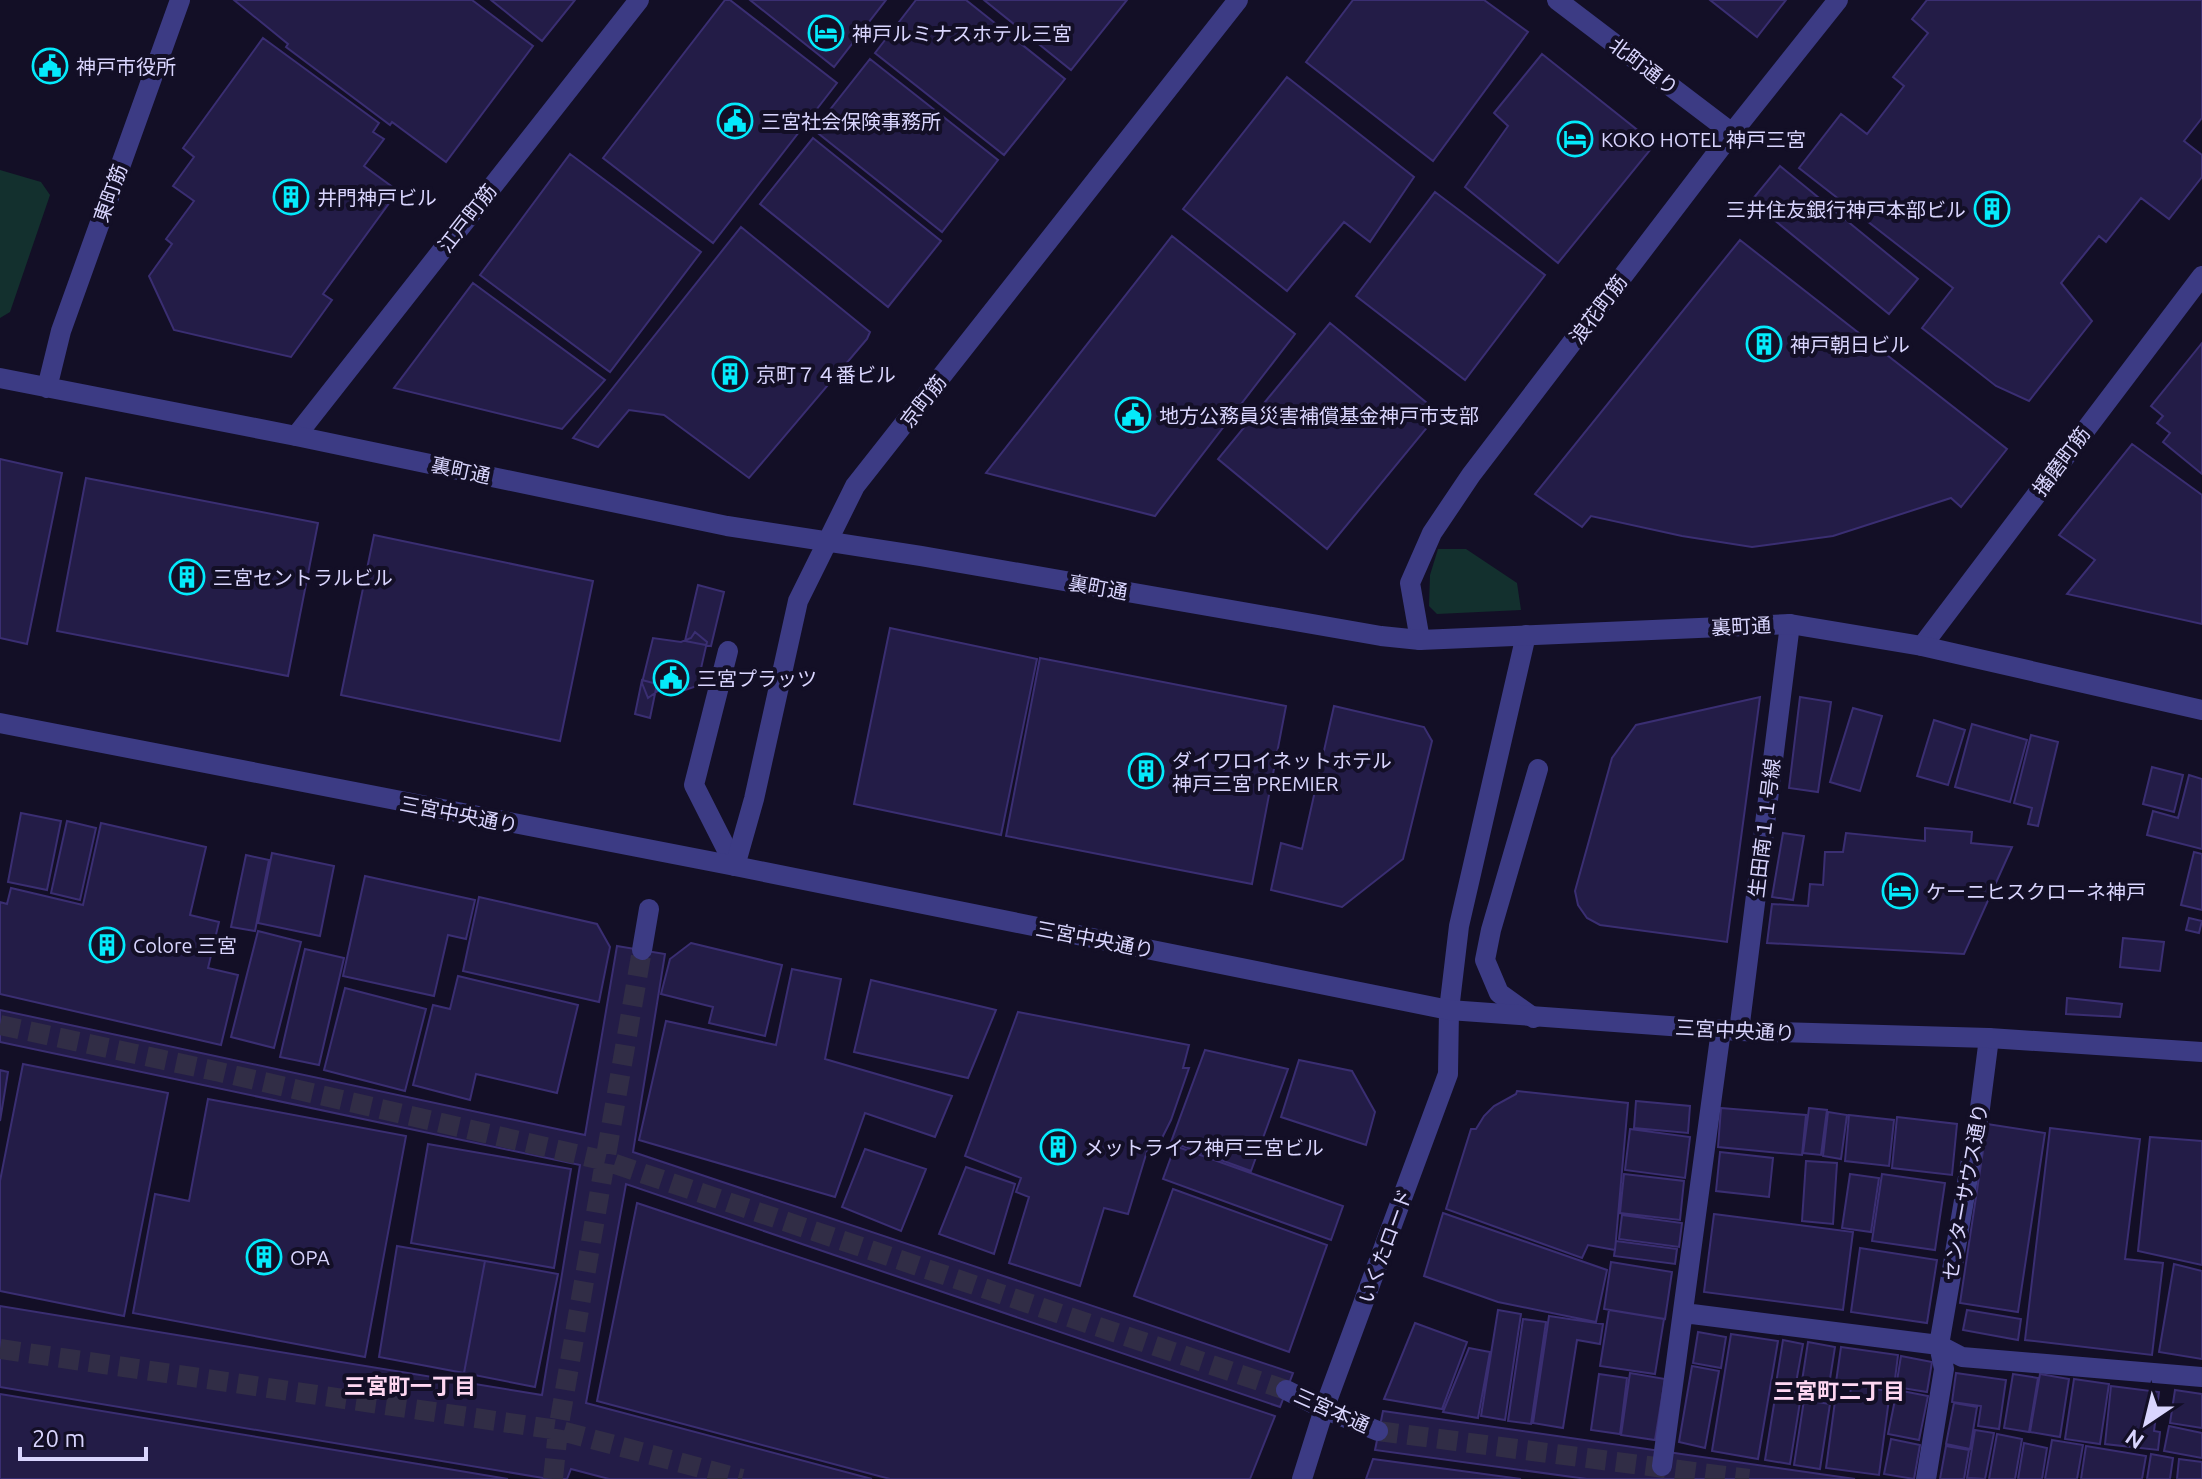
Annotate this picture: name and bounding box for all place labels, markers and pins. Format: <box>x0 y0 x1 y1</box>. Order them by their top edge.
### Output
hotel icon: 神戸ルミナスホテル三宮 <box>807 14 845 52</box>
place label: 神戸ルミナスホテル三宮 <box>852 22 1072 45</box>
public building icon: 神戸市役所 <box>31 47 69 85</box>
place label: 神戸市役所 <box>76 55 176 78</box>
public building icon: 三宮社会保険事務所 <box>716 102 754 140</box>
place label: 三宮社会保険事務所 <box>761 110 941 133</box>
hotel icon: KOKO HOTEL 神戸三宮 <box>1556 120 1594 158</box>
place label: KOKO HOTEL 神戸三宮 <box>1601 128 1806 151</box>
building icon: 井門神戸ビル <box>272 178 310 216</box>
place label: 井門神戸ビル <box>317 186 437 209</box>
building icon: 三井住友銀行神戸本部ビル <box>1973 190 2011 228</box>
place label: 三井住友銀行神戸本部ビル <box>1726 198 1966 221</box>
building icon: 神戸朝日ビル <box>1745 325 1783 363</box>
place label: 神戸朝日ビル <box>1790 333 1910 356</box>
building icon: 京町７４番ビル <box>711 355 749 393</box>
place label: 京町７４番ビル <box>756 363 896 386</box>
public building icon: 地方公務員災害補償基金神戸市支部 <box>1114 396 1152 434</box>
place label: 地方公務員災害補償基金神戸市支部 <box>1159 404 1479 427</box>
building icon: 三宮セントラルビル <box>168 558 206 596</box>
place label: 三宮セントラルビル <box>213 566 393 589</box>
public building icon: 三宮プラッツ <box>652 659 690 697</box>
place label: 三宮プラッツ <box>697 667 817 690</box>
place label: ダイワロイネットホテル 神戸三宮 PREMIER <box>1172 749 1392 795</box>
building icon: ダイワロイネットホテル 神戸三宮 PREMIER <box>1127 752 1165 790</box>
hotel icon: ケーニヒスクローネ神戸 <box>1881 872 1919 910</box>
place label: ケーニヒスクローネ神戸 <box>1926 880 2146 903</box>
building icon: Colore 三宮 <box>88 926 126 964</box>
place label: Colore 三宮 <box>133 934 237 957</box>
building icon: メットライフ神戸三宮ビル <box>1039 1128 1077 1166</box>
place label: メットライフ神戸三宮ビル <box>1084 1136 1324 1159</box>
building icon: OPA <box>245 1238 283 1276</box>
place label: OPA <box>290 1246 330 1269</box>

